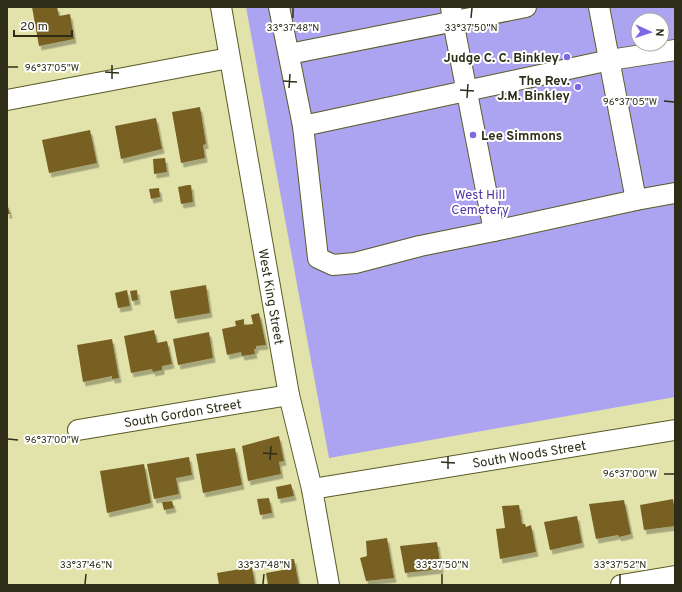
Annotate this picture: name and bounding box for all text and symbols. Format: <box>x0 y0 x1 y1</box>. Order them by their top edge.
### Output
scale bar <box>14 12 72 38</box>
north arrow <box>630 12 670 52</box>
text: 20 m <box>20 19 48 35</box>
text: 33°37'48"N <box>267 22 319 35</box>
text: 33°37'50"N <box>444 22 498 35</box>
text: N <box>652 28 666 37</box>
place label: Judge C. C. Binkley <box>444 51 560 67</box>
marker: Judge C. C. Binkley <box>562 52 572 62</box>
text: 96°37'05"W <box>25 62 79 75</box>
place label: The Rev. J.M. Binkley <box>497 74 571 105</box>
marker: The Rev. J.M. Binkley <box>573 82 583 92</box>
text: 96°37'05"W <box>603 96 657 109</box>
place label: Lee Simmons <box>481 129 562 145</box>
marker: Lee Simmons <box>468 130 478 140</box>
park label: West Hill Cemetery <box>451 188 509 219</box>
street label: West King Street <box>254 248 286 346</box>
street label: South Gordon Street <box>123 397 243 432</box>
text: 96°37'00"W <box>25 434 79 447</box>
street label: South Woods Street <box>471 439 588 473</box>
text: 96°37'00"W <box>603 468 657 481</box>
text: 33°37'46"N <box>60 559 112 572</box>
text: 33°37'48"N <box>238 559 290 572</box>
text: 33°37'50"N <box>415 559 469 572</box>
text: 33°37'52"N <box>594 559 646 572</box>

